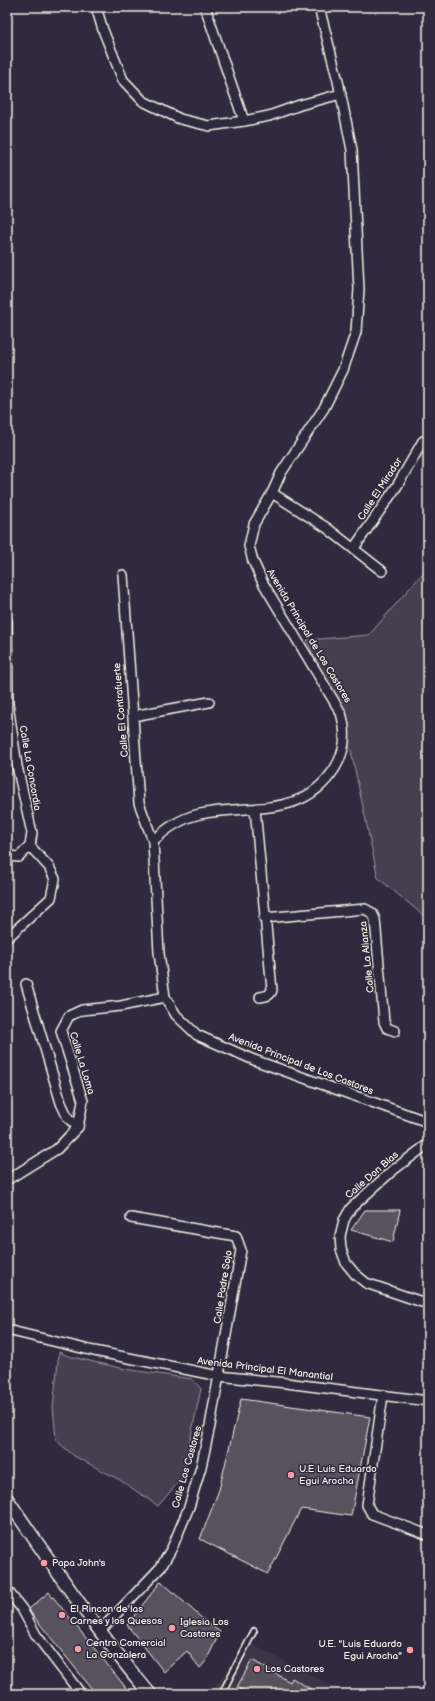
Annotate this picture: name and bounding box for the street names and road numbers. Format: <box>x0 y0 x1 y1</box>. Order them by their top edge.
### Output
street label: Calle El Mirador <box>355 455 405 523</box>
street label: Avenida Principal de Los Castores <box>264 567 354 705</box>
street label: Calle El Contrafuerte <box>111 662 131 758</box>
street label: Calle La Concordia <box>17 725 43 812</box>
street label: Calle La Alianza <box>357 920 377 993</box>
street label: Calle La Loma <box>67 1030 97 1096</box>
street label: Avenida Principal de Los Castores <box>227 1031 375 1097</box>
street label: Calle Don Blas <box>343 1149 401 1201</box>
street label: Calle Padre Sojo <box>211 1249 235 1325</box>
street label: Avenida Principal El Manantial <box>197 1355 333 1383</box>
street label: Calle Los Castores <box>170 1424 204 1510</box>

